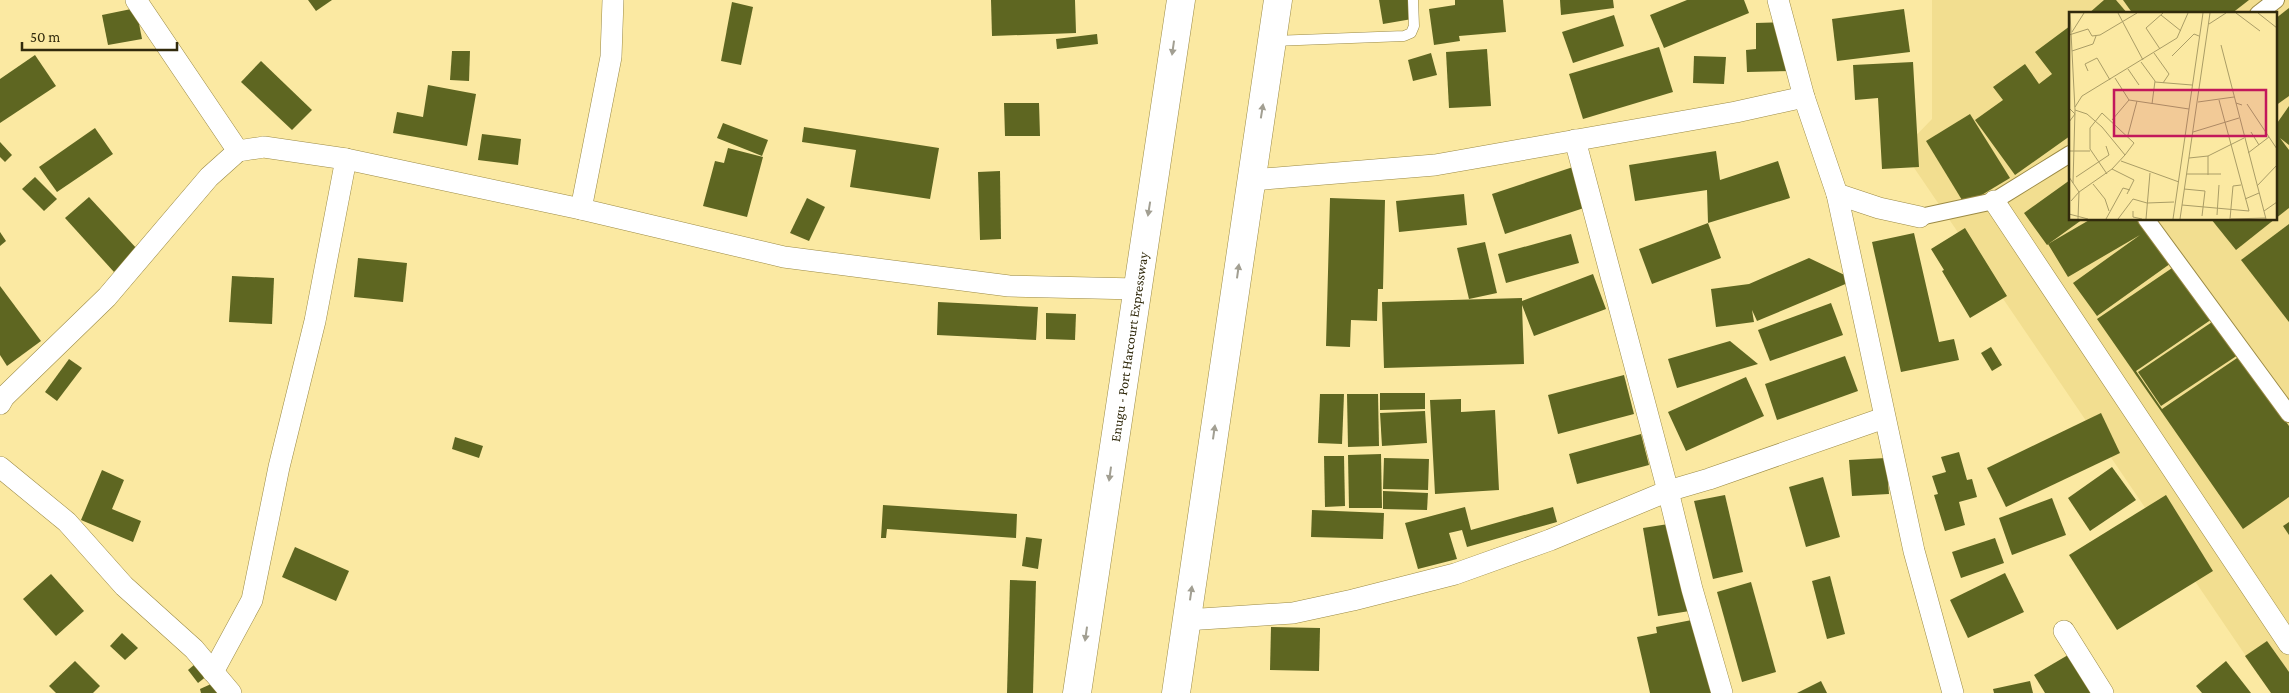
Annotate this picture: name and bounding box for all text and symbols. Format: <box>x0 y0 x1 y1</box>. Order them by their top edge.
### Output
inset map <box>2069 12 2276 220</box>
scale bar <box>22 20 178 52</box>
text: 50 m <box>30 29 60 45</box>
one-way arrow <box>1169 41 1177 57</box>
one-way arrow <box>1258 102 1266 118</box>
one-way arrow <box>1145 201 1153 217</box>
street label: Enugu - Port Harcourt Expressway <box>1107 250 1151 443</box>
one-way arrow <box>1234 263 1242 279</box>
one-way arrow <box>1211 424 1219 440</box>
one-way arrow <box>1106 466 1114 482</box>
one-way arrow <box>1187 585 1195 601</box>
one-way arrow <box>1082 627 1090 643</box>

